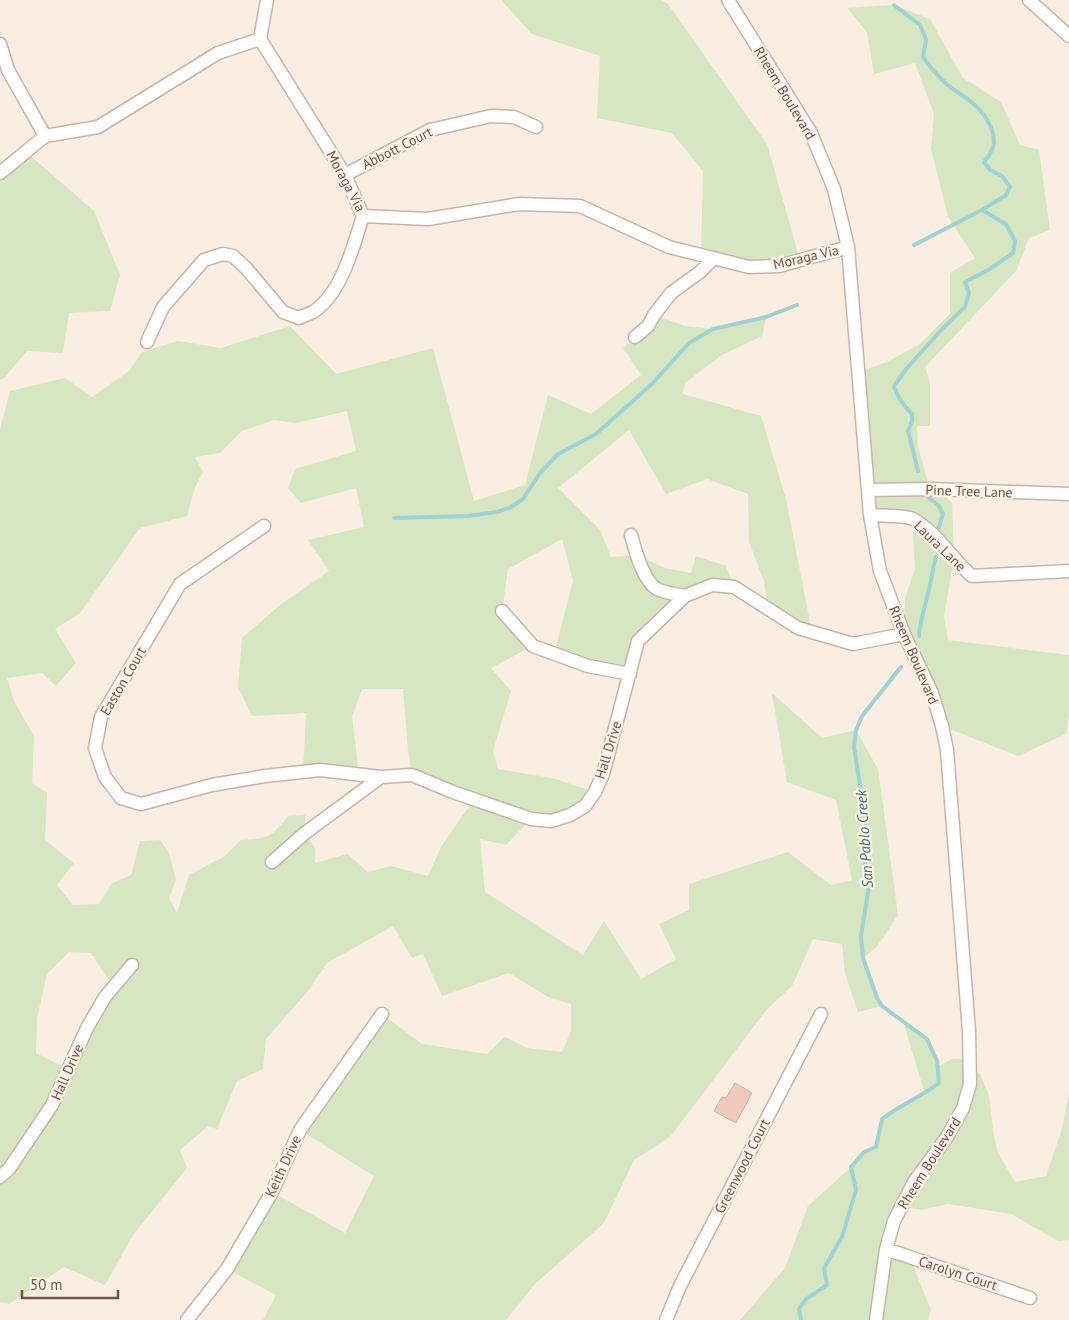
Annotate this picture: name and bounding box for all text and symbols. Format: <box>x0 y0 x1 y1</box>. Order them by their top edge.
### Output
street label: Rheem Boulevard <box>750 43 820 143</box>
street label: Abbott Court <box>359 122 435 173</box>
street label: Moraga Via <box>322 147 370 215</box>
street label: Moraga Via <box>771 241 841 273</box>
street label: Pine Tree Lane <box>925 480 1013 502</box>
street label: Laura Lane <box>910 517 970 575</box>
street label: Rheem Boulevard <box>885 603 943 707</box>
street label: Easton Court <box>96 643 150 719</box>
street label: Hall Drive <box>591 719 625 781</box>
water label: San Pablo Creek <box>851 788 877 889</box>
street label: Hall Drive <box>47 1041 87 1103</box>
street label: Rheem Boulevard <box>893 1114 965 1212</box>
street label: Greenwood Court <box>710 1115 774 1216</box>
street label: Keith Drive <box>261 1132 305 1200</box>
street label: Carolyn Court <box>916 1252 1000 1294</box>
scale bar <box>22 1268 119 1300</box>
text: 50 m <box>30 1275 63 1294</box>

